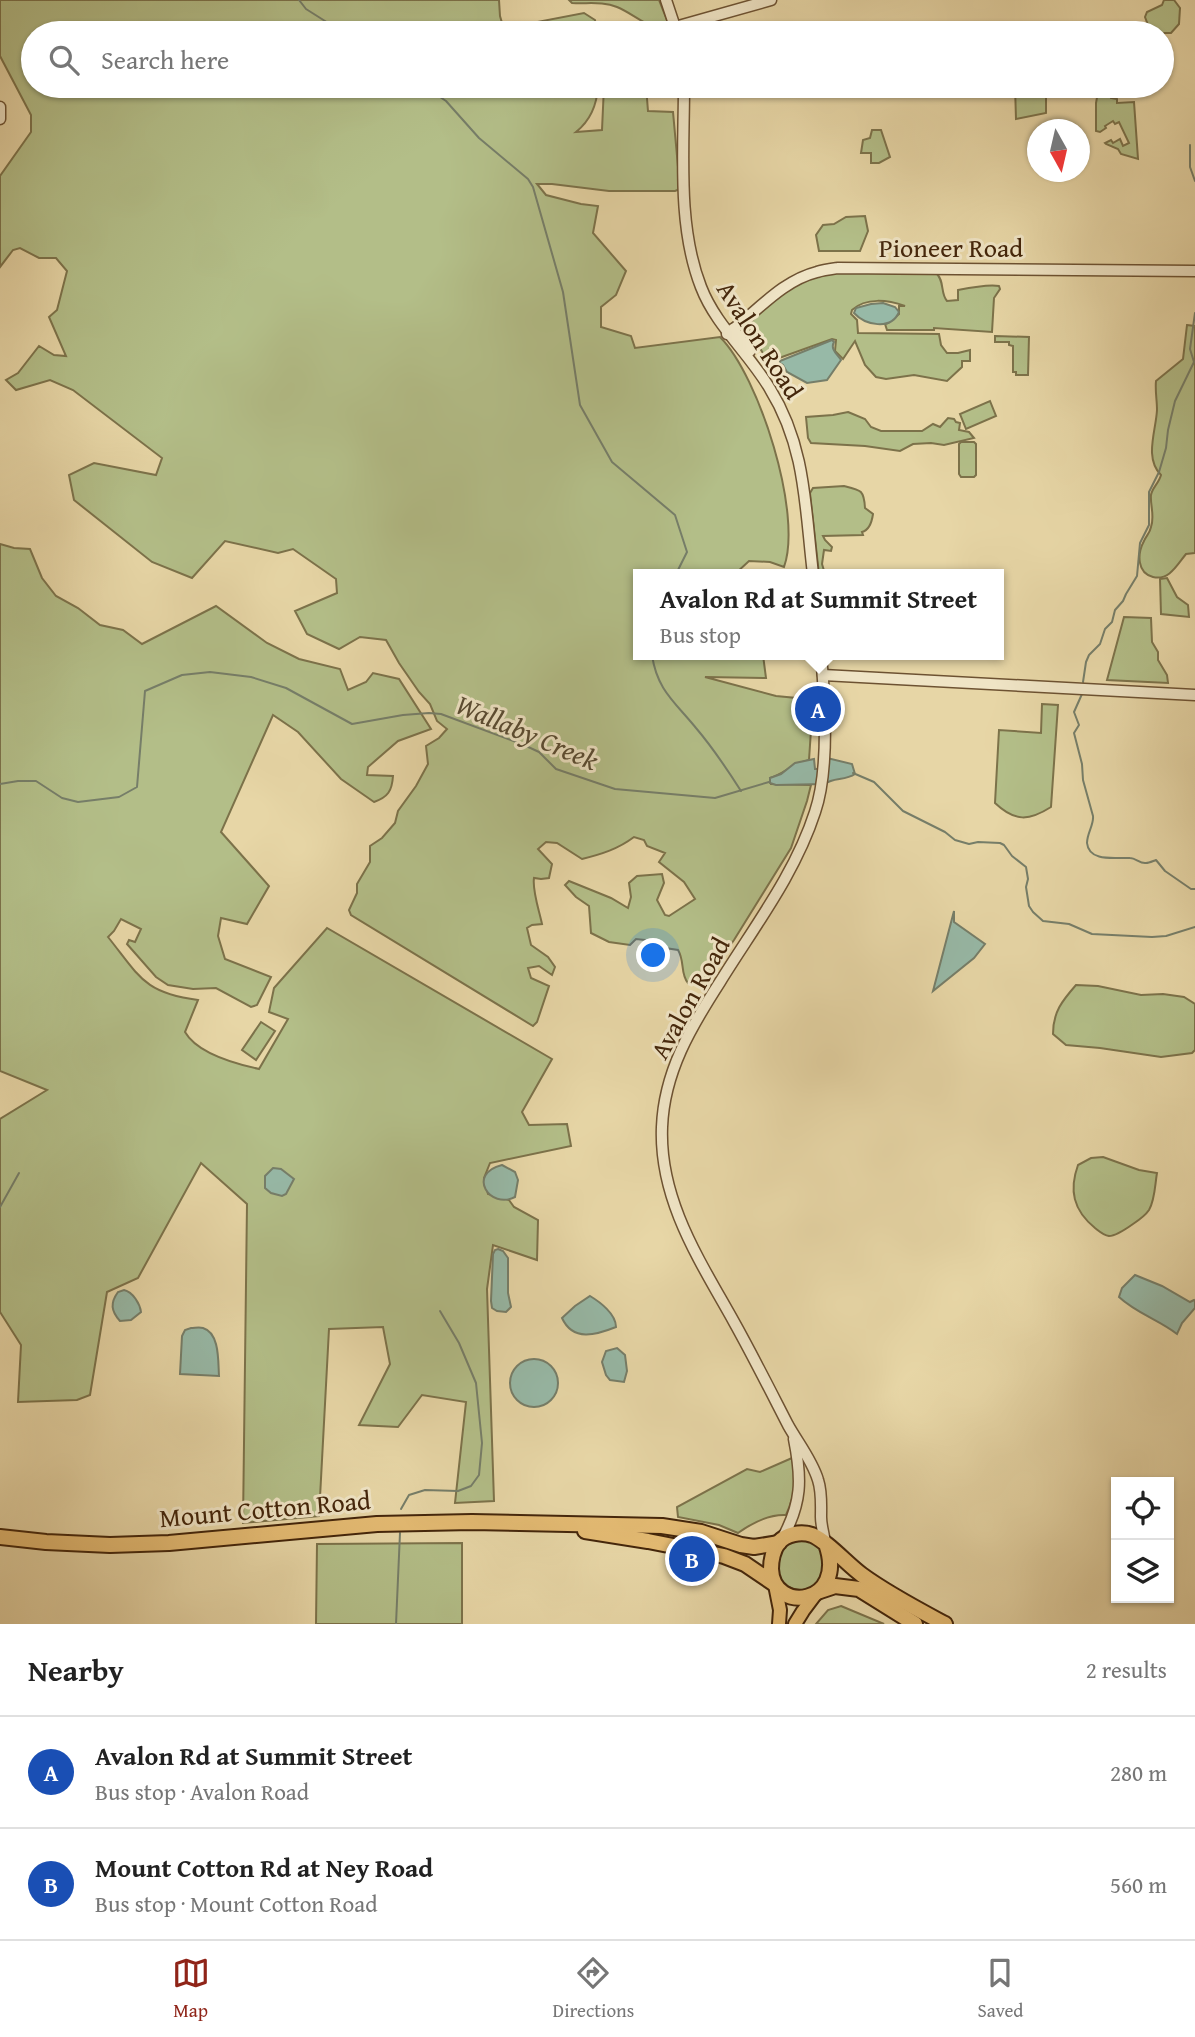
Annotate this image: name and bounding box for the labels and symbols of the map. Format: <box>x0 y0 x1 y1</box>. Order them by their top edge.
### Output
north arrow <box>1027 119 1090 182</box>
street label: Pioneer Road <box>879 228 1023 267</box>
street label: Avalon Road <box>707 273 813 407</box>
water label: Wallaby Creek <box>450 683 605 780</box>
pin: A <box>795 683 841 735</box>
street label: Avalon Road <box>640 929 739 1066</box>
your location <box>636 938 670 972</box>
street label: Mount Cotton Road <box>158 1480 372 1537</box>
pin: B <box>669 1533 715 1585</box>

